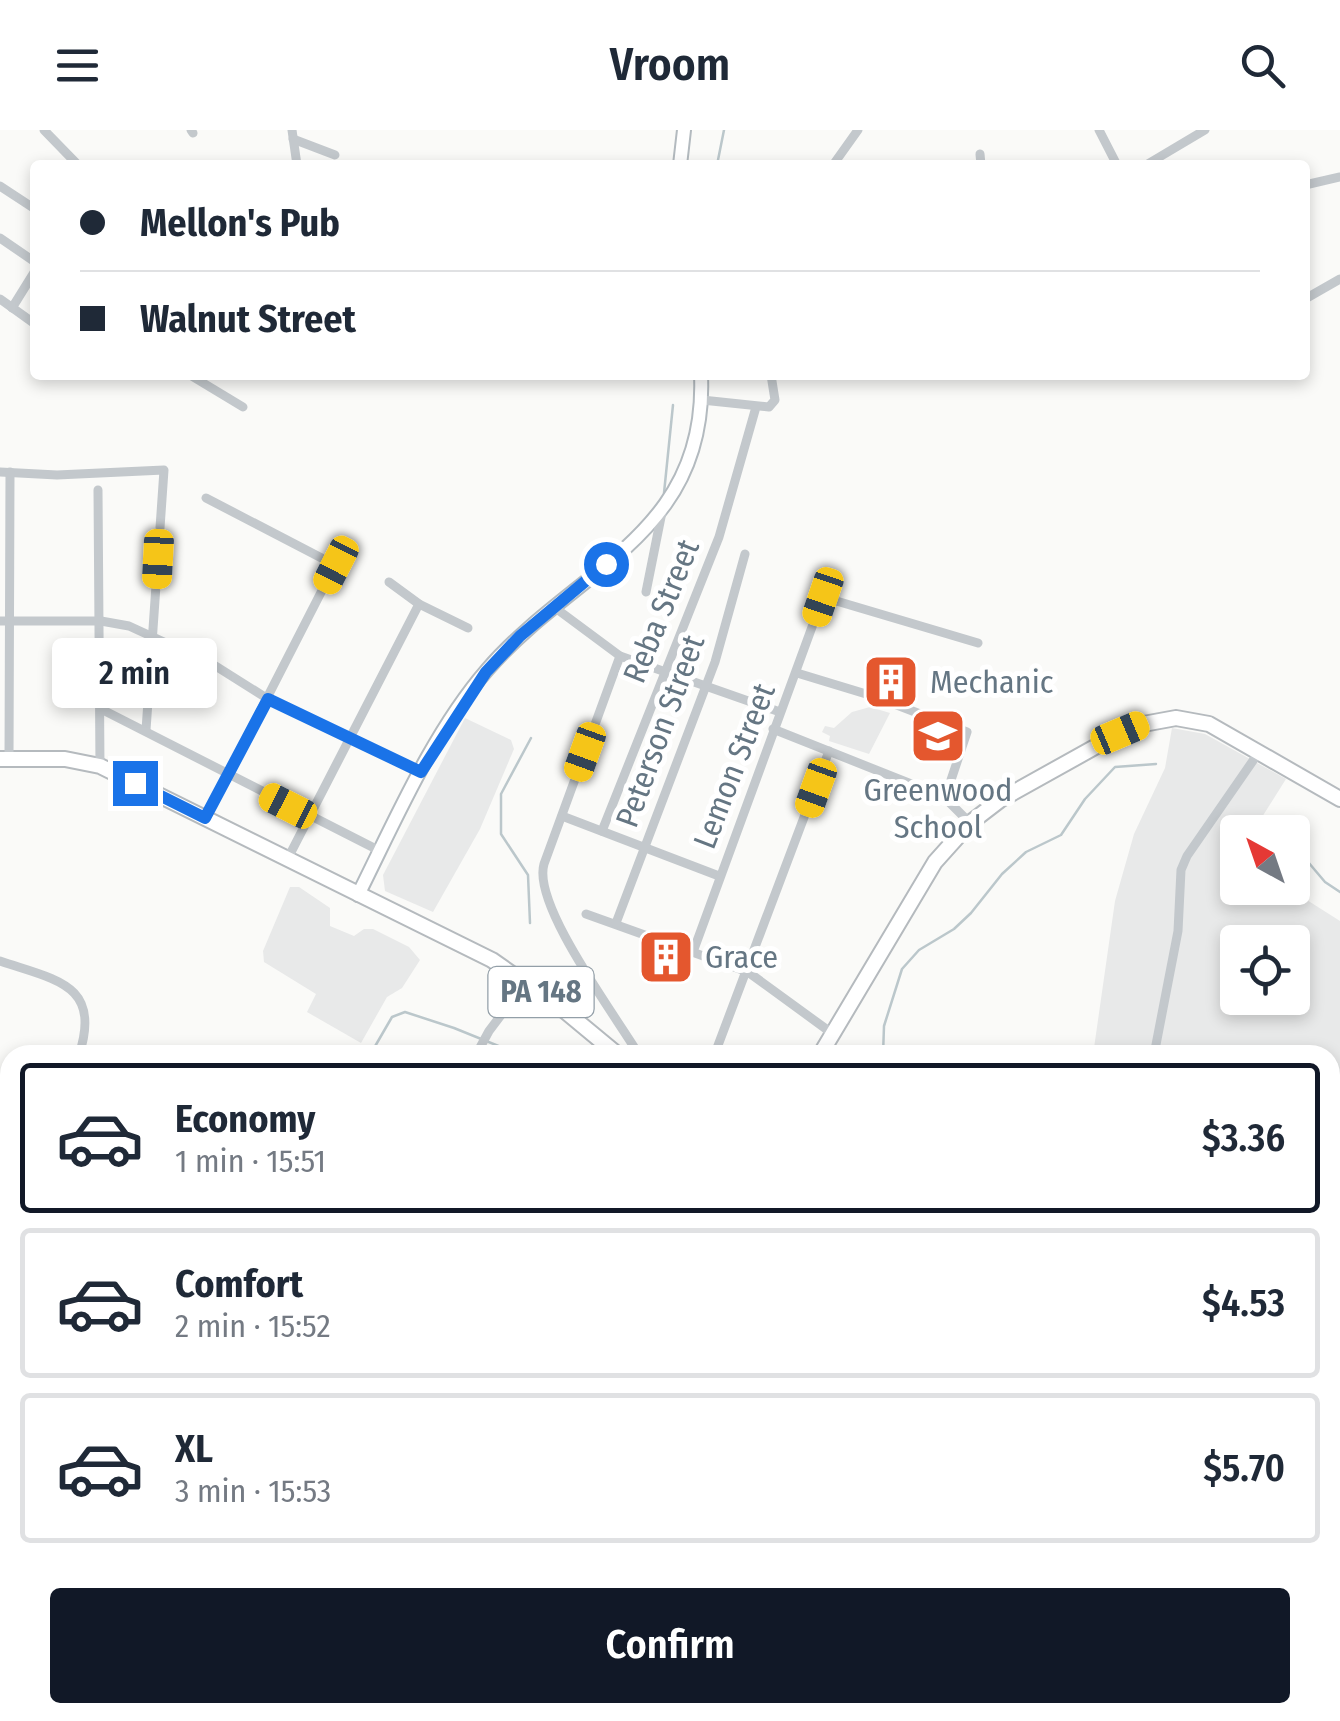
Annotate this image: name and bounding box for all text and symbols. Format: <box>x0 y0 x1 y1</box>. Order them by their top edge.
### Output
icon: menu <box>50 38 105 93</box>
text: Vroom <box>610 38 730 92</box>
icon: search <box>1235 38 1290 93</box>
text: Mellon's Pub <box>140 200 340 246</box>
text: Walnut Street <box>140 296 356 342</box>
car <box>141 528 175 590</box>
car <box>309 531 363 599</box>
street label: Reba Street <box>615 533 707 688</box>
route start <box>584 542 629 587</box>
car <box>799 564 847 630</box>
street label: Peterson Street <box>608 629 713 832</box>
callout: 2 min <box>52 638 218 708</box>
building icon: Mechanic <box>861 652 921 712</box>
text: 2 min <box>99 654 170 692</box>
place label: Mechanic <box>930 663 1054 701</box>
street label: Lemon Street <box>685 678 783 854</box>
school or university icon: Greenwood School <box>908 706 968 766</box>
car <box>1087 707 1153 759</box>
car <box>561 719 609 785</box>
car <box>792 755 840 821</box>
route end <box>113 761 158 806</box>
place label: Greenwood School <box>864 771 1012 846</box>
car <box>254 779 322 833</box>
north arrow <box>1220 815 1310 905</box>
map controls <box>1220 815 1310 1015</box>
button: locate <box>1220 925 1310 1015</box>
building icon: Grace <box>636 927 696 987</box>
place label: Grace <box>705 938 778 976</box>
road number: PA 148 <box>488 967 594 1017</box>
icon: car <box>55 1093 145 1183</box>
text: Economy <box>175 1096 315 1142</box>
text: $3.36 <box>1202 1115 1285 1161</box>
text: 1 min · 15:51 <box>175 1142 326 1180</box>
icon: car <box>55 1258 145 1348</box>
text: Comfort <box>175 1261 303 1307</box>
text: $4.53 <box>1202 1280 1285 1326</box>
text: 2 min · 15:52 <box>175 1307 331 1345</box>
icon: car <box>55 1423 145 1513</box>
text: XL <box>175 1426 213 1472</box>
text: $5.70 <box>1203 1445 1285 1491</box>
text: 3 min · 15:53 <box>175 1472 331 1510</box>
button: Confirm <box>50 1588 1290 1703</box>

